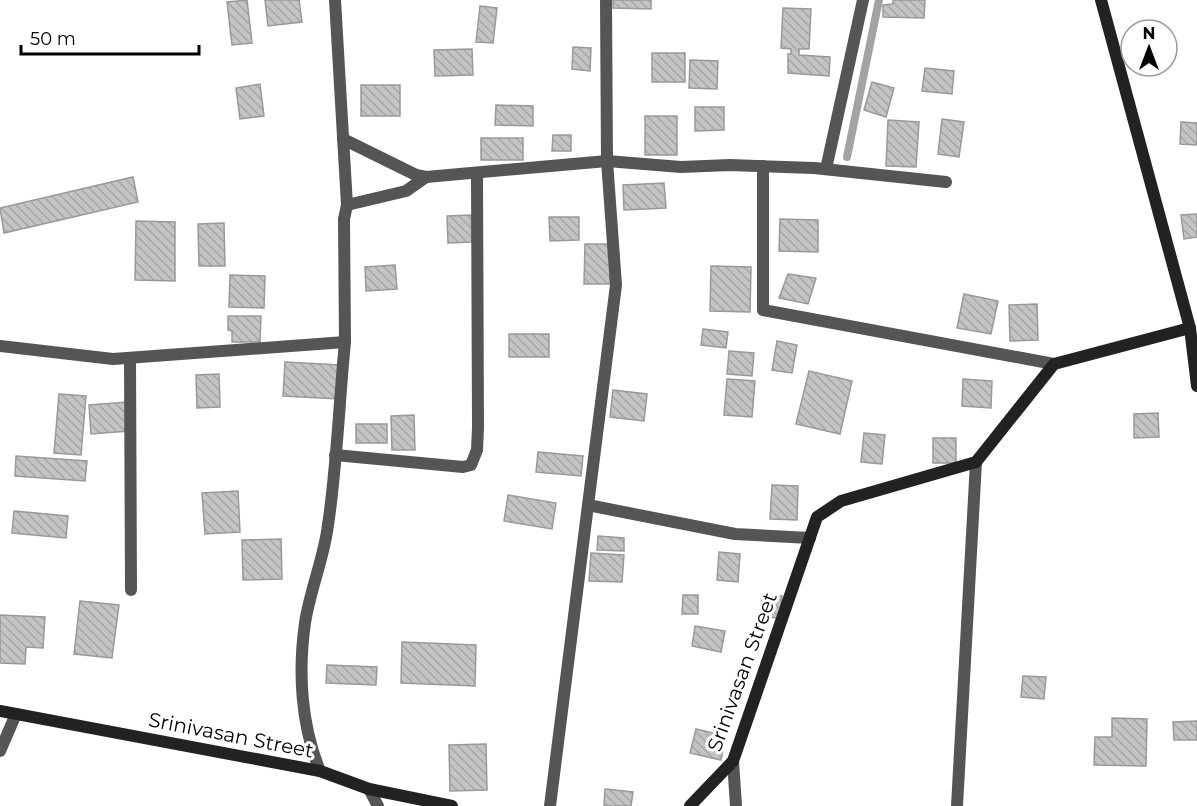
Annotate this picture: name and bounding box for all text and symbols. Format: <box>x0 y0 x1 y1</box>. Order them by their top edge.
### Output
scale bar <box>21 18 200 56</box>
north arrow <box>1119 18 1179 78</box>
text: N <box>1143 24 1155 43</box>
text: 50 m <box>30 28 76 50</box>
street label: Srinivasan Street <box>702 589 782 755</box>
street label: Srinivasan Street <box>147 707 315 763</box>

